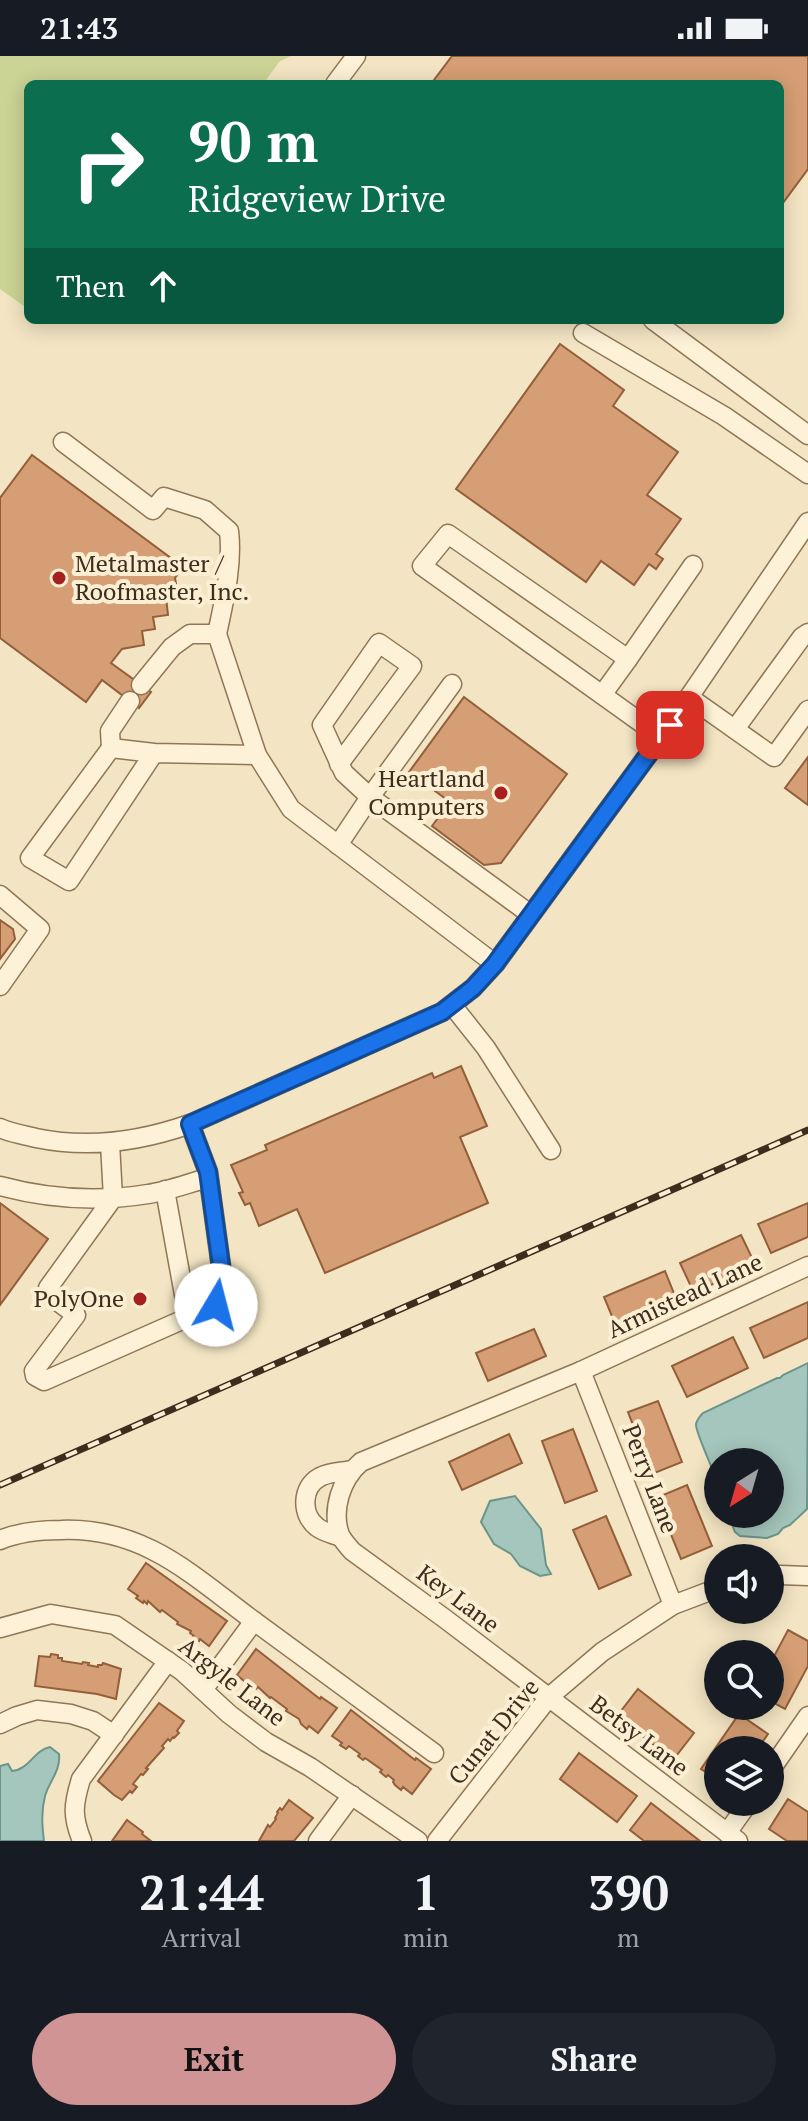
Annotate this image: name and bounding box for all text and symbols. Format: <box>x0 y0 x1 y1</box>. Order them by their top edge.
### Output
text: 21:43 <box>40 8 118 48</box>
text: 90 m <box>188 104 318 178</box>
icon: right <box>56 112 160 216</box>
text: Ridgeview Drive <box>188 175 446 222</box>
icon: ahead <box>141 264 185 308</box>
text: Then <box>56 266 125 306</box>
place label: Metalmaster / Roofmaster, Inc. <box>75 547 249 607</box>
marker: Metalmaster / Roofmaster, Inc. <box>50 569 68 587</box>
pin <box>636 691 704 759</box>
icon: arrive <box>648 703 692 747</box>
place label: Heartland Computers <box>368 762 485 822</box>
marker: Heartland Computers <box>492 784 510 802</box>
street label: Armistead Lane <box>602 1245 767 1345</box>
position arrow <box>174 1263 258 1347</box>
place label: PolyOne <box>34 1282 124 1314</box>
marker: PolyOne <box>131 1290 149 1308</box>
street label: Perry Lane <box>616 1420 686 1538</box>
north arrow <box>704 1448 784 1528</box>
map controls <box>704 1448 784 1816</box>
button: sound <box>704 1544 784 1624</box>
street label: Key Lane <box>411 1557 506 1640</box>
street label: Argyle Lane <box>173 1629 293 1733</box>
button: search <box>704 1640 784 1720</box>
street label: Cunat Drive <box>441 1672 546 1791</box>
street label: Betsy Lane <box>584 1688 695 1783</box>
button: layers <box>704 1736 784 1816</box>
text: 21:44 <box>139 1860 264 1924</box>
text: 1 <box>412 1860 439 1924</box>
text: 390 <box>588 1860 669 1924</box>
text: Arrival <box>162 1920 241 1954</box>
text: min <box>403 1920 449 1954</box>
text: m <box>617 1920 640 1954</box>
button: Exit <box>32 2013 396 2105</box>
button: Share <box>412 2013 776 2105</box>

